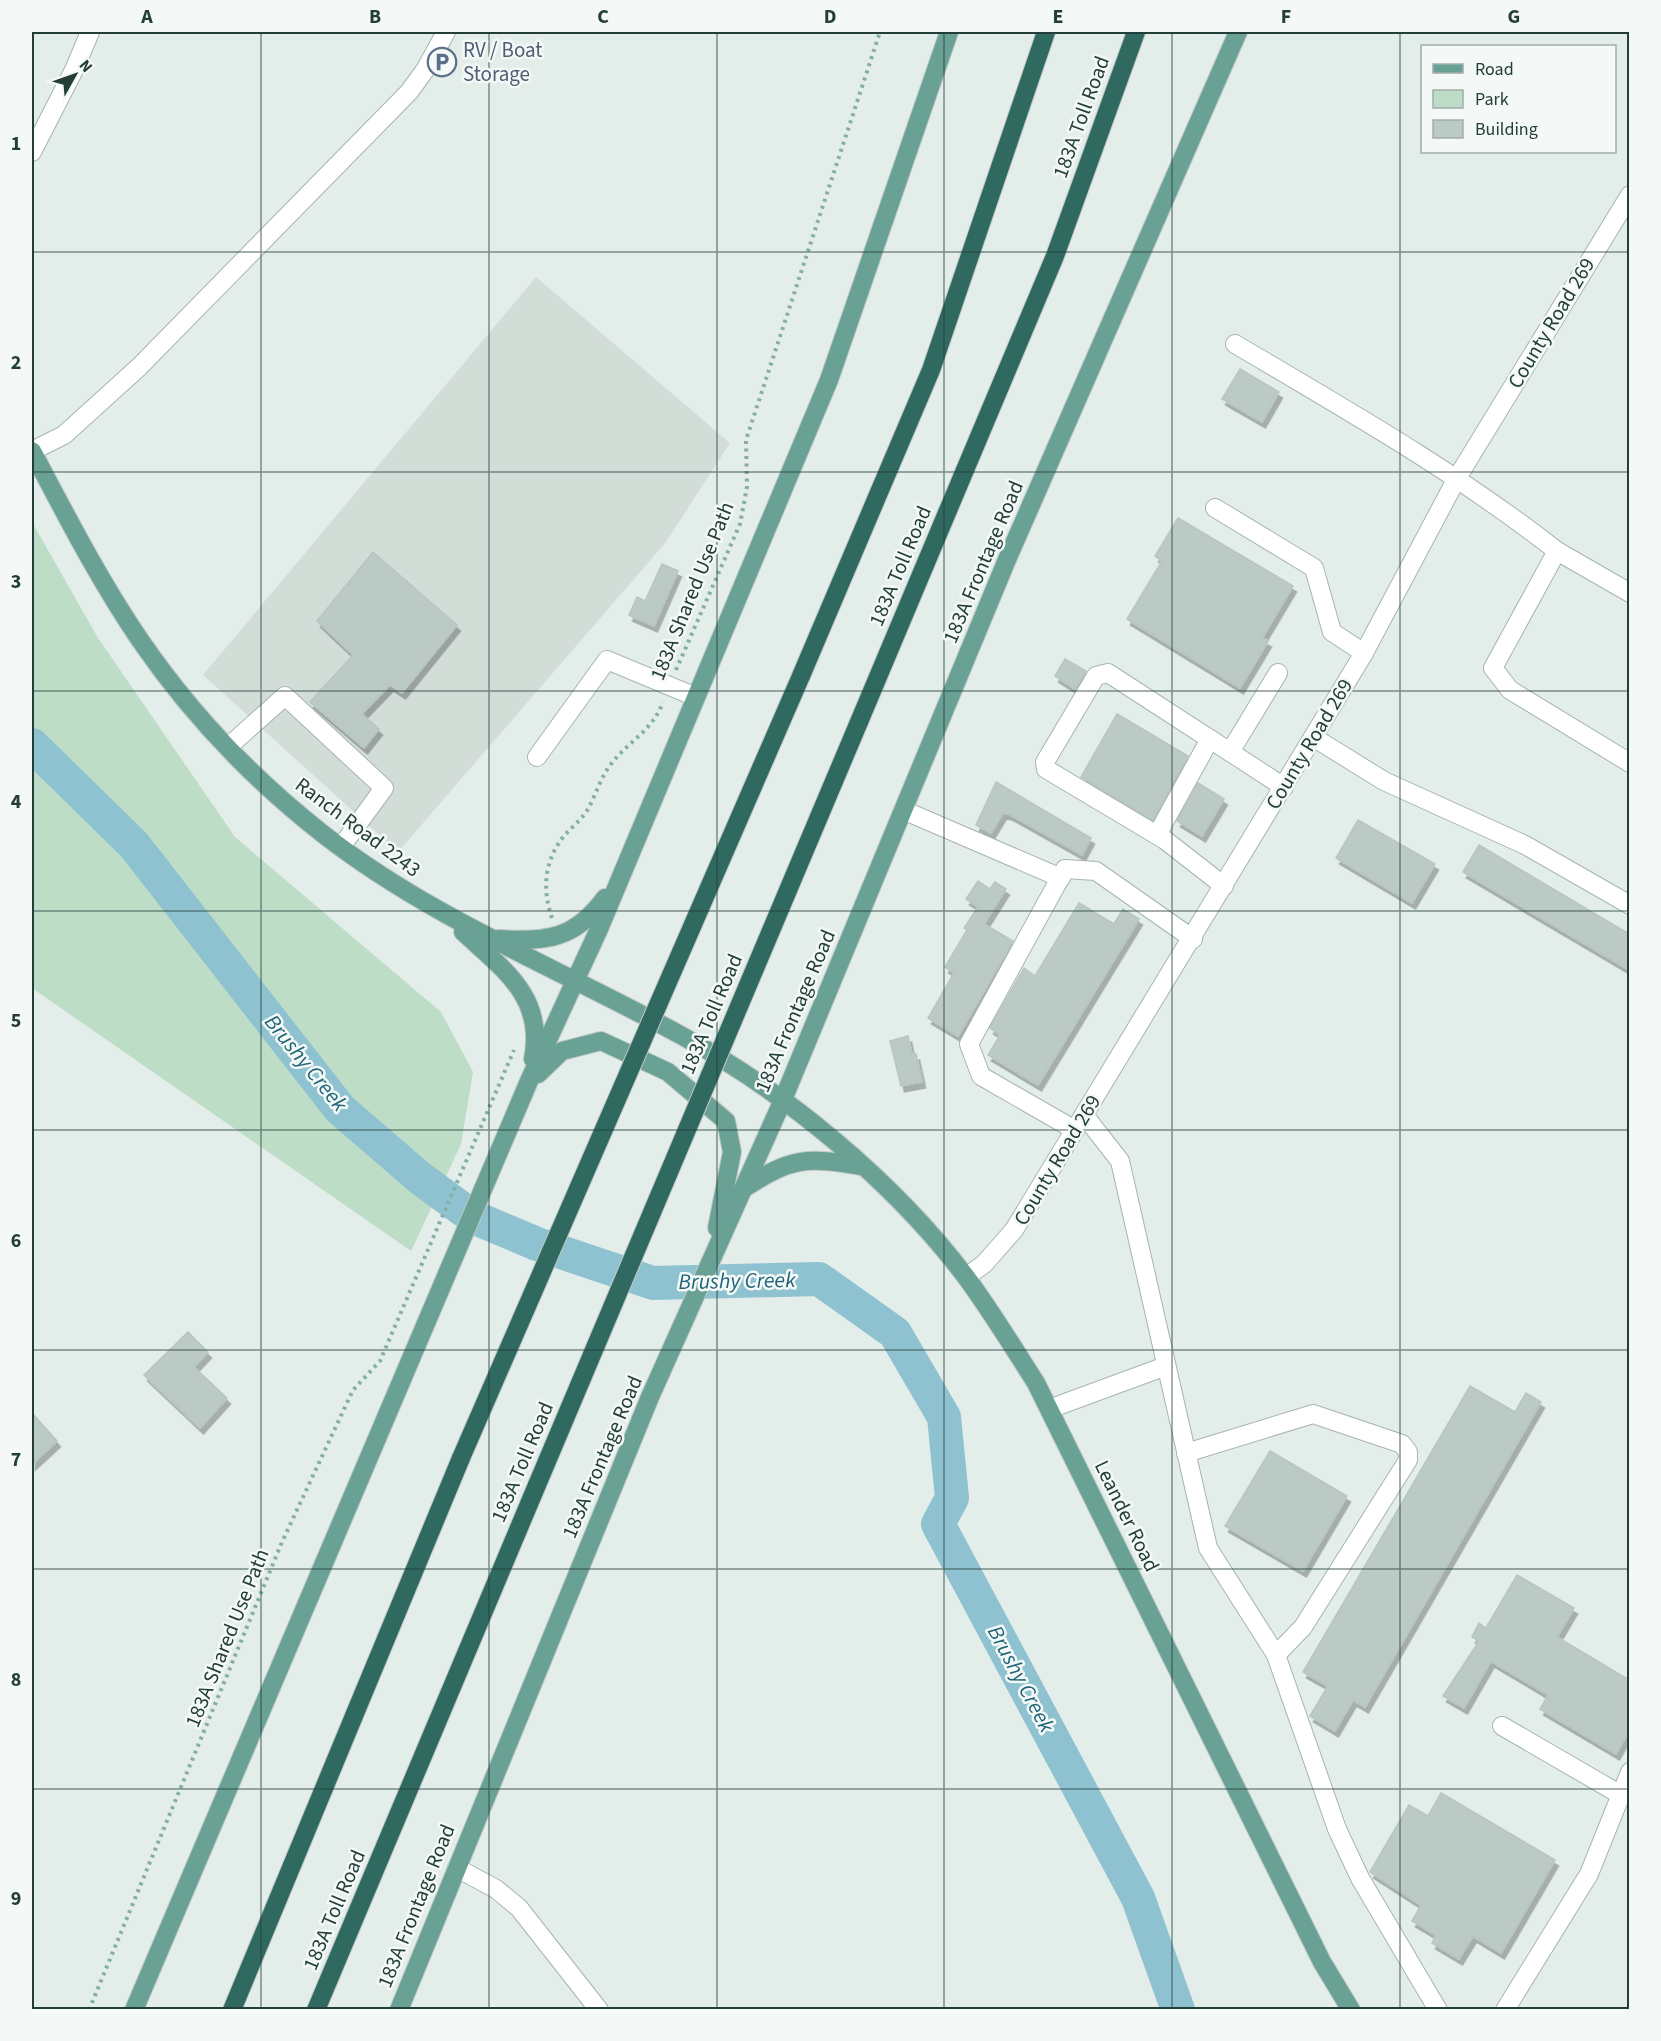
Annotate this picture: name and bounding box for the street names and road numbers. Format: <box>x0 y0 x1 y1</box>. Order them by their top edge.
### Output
street label: 183A Toll Road <box>1045 52 1117 182</box>
street label: County Road 269 <box>1500 252 1602 394</box>
street label: 183A Frontage Road <box>935 476 1031 648</box>
street label: 183A Shared Use Path <box>642 497 742 685</box>
street label: 183A Toll Road <box>861 501 939 631</box>
street label: County Road 269 <box>1258 673 1360 815</box>
street label: Ranch Road 2243 <box>289 770 427 884</box>
street label: 183A Frontage Road <box>747 925 843 1097</box>
street label: 183A Toll Road <box>672 949 750 1079</box>
street label: County Road 269 <box>1006 1089 1108 1231</box>
street label: 183A Frontage Road <box>554 1371 650 1543</box>
street label: 183A Toll Road <box>483 1397 561 1527</box>
street label: Leander Road <box>1087 1455 1167 1577</box>
street label: 183A Shared Use Path <box>177 1544 277 1732</box>
street label: 183A Frontage Road <box>369 1820 463 1992</box>
street label: 183A Toll Road <box>295 1845 373 1975</box>

